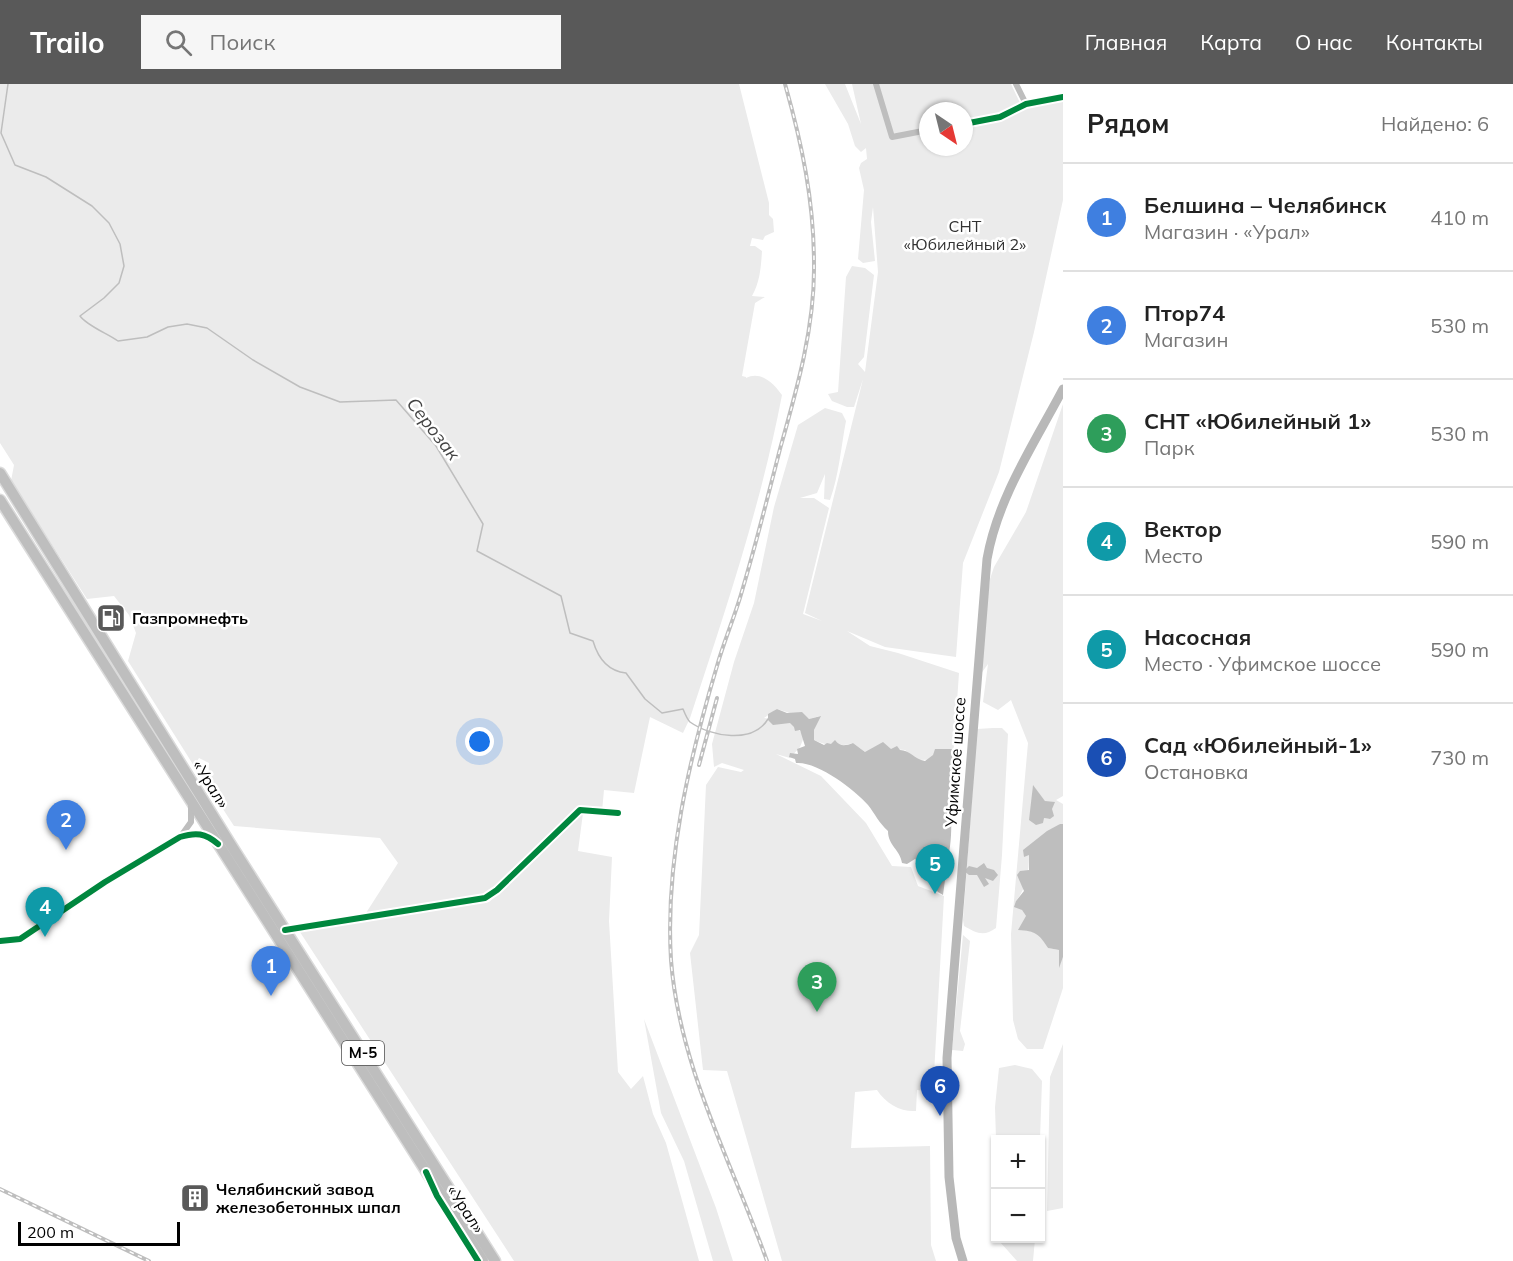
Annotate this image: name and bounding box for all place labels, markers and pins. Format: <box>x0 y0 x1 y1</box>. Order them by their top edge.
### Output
fuel station icon: Газпромнефть <box>95 602 127 634</box>
place label: Газпромнефть <box>132 608 248 628</box>
pin: 2 <box>46 800 86 850</box>
pin: 5 <box>916 844 954 894</box>
pin: 4 <box>26 888 64 937</box>
pin: 1 <box>252 946 290 996</box>
pin: 3 <box>798 962 836 1012</box>
pin: 6 <box>920 1066 960 1116</box>
place label: Челябинский завод железобетонных шпал <box>215 1179 401 1217</box>
building icon: Челябинский завод железобетонных шпал <box>179 1182 211 1214</box>

